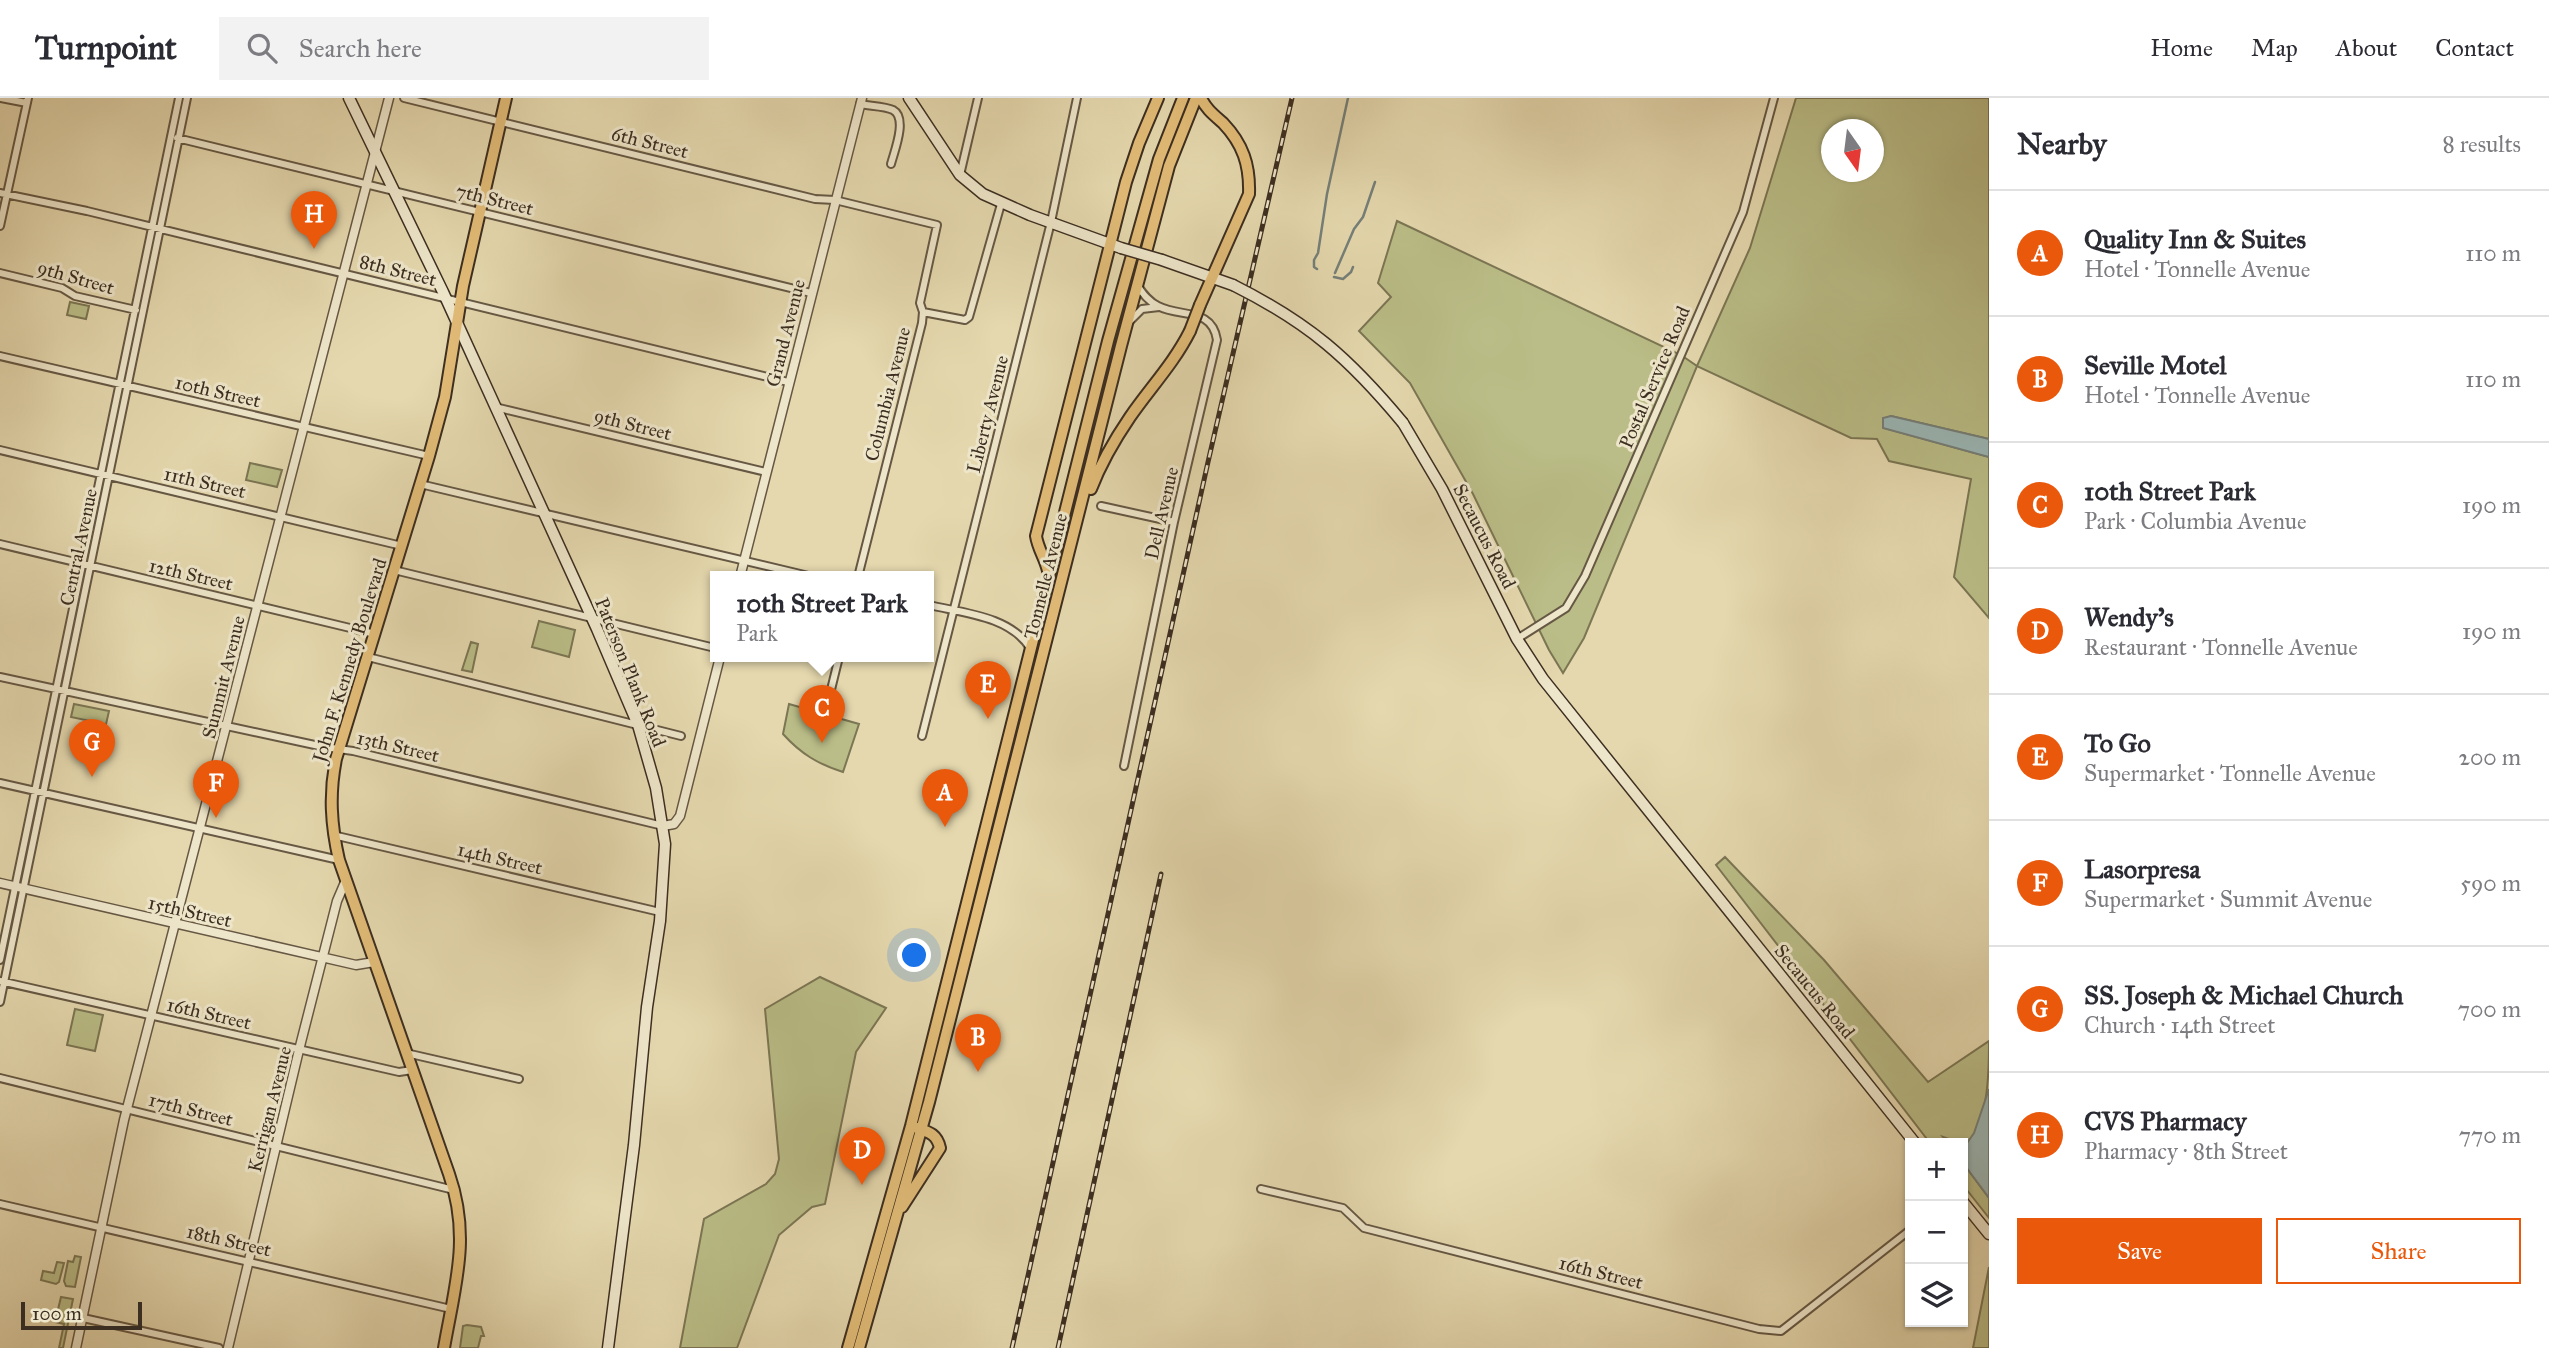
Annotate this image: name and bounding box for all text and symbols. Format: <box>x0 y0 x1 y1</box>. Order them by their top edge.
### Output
search box <box>219 17 709 80</box>
text: Turnpoint <box>35 28 177 68</box>
icon: search <box>243 29 281 67</box>
text: Search here <box>299 32 422 64</box>
text: Home <box>2150 33 2213 63</box>
text: Map <box>2251 33 2298 63</box>
text: About <box>2336 33 2397 63</box>
text: Contact <box>2435 33 2514 63</box>
north arrow <box>1821 119 1884 182</box>
street label: 6th Street <box>609 122 691 163</box>
text: Nearby <box>2017 126 2107 162</box>
text: 8 results <box>2442 130 2521 158</box>
street label: 7th Street <box>454 179 536 220</box>
pin: H <box>291 191 337 249</box>
text: Quality Inn & Suites <box>2084 223 2306 255</box>
text: A <box>2032 239 2048 267</box>
text: 110 m <box>2465 239 2521 267</box>
street label: 8th Street <box>357 250 439 291</box>
text: Hotel · Tonnelle Avenue <box>2084 255 2310 283</box>
street label: 9th Street <box>35 256 117 299</box>
street label: Grand Avenue <box>761 277 810 389</box>
street label: Postal Service Road <box>1614 302 1695 452</box>
street label: Columbia Avenue <box>860 325 915 463</box>
text: Seville Motel <box>2084 349 2227 381</box>
street label: Liberty Avenue <box>962 353 1013 475</box>
text: B <box>2032 365 2048 393</box>
text: 110 m <box>2465 365 2521 393</box>
street label: 10th Street <box>173 370 263 413</box>
text: Hotel · Tonnelle Avenue <box>2084 381 2310 409</box>
street label: 9th Street <box>592 404 674 445</box>
street label: 11th Street <box>162 462 248 503</box>
street label: Dell Avenue <box>1140 464 1183 562</box>
text: 10th Street Park <box>2084 475 2256 507</box>
street label: Secaucus Road <box>1448 480 1521 593</box>
street label: Central Avenue <box>55 486 102 608</box>
text: C <box>2032 491 2048 519</box>
text: 190 m <box>2462 491 2521 519</box>
text: Park · Columbia Avenue <box>2084 507 2307 535</box>
street label: Tonnelle Avenue <box>1019 511 1072 641</box>
street label: 12th Street <box>147 554 235 595</box>
street label: John F. Kennedy Boulevard <box>307 555 393 767</box>
popup <box>710 571 934 662</box>
text: 10th Street Park <box>736 587 908 619</box>
street label: Paterson Plank Road <box>590 594 671 751</box>
text: Wendy's <box>2084 601 2174 633</box>
street label: Summit Avenue <box>197 613 250 741</box>
text: D <box>2031 617 2049 645</box>
text: 190 m <box>2462 617 2521 645</box>
text: Park <box>736 619 778 647</box>
text: Restaurant · Tonnelle Avenue <box>2084 633 2358 661</box>
pin: E <box>965 661 1011 719</box>
pin: C <box>799 685 845 743</box>
pin: G <box>69 719 115 777</box>
street label: 13th Street <box>355 726 442 767</box>
text: To Go <box>2084 727 2151 759</box>
text: E <box>2032 743 2048 771</box>
text: 200 m <box>2459 743 2521 771</box>
text: Supermarket · Tonnelle Avenue <box>2084 759 2376 787</box>
pin: F <box>193 760 239 818</box>
pin: A <box>922 769 968 827</box>
street label: 14th Street <box>455 838 545 880</box>
text: Lasorpresa <box>2084 853 2200 885</box>
text: F <box>2032 869 2048 897</box>
text: 590 m <box>2460 869 2521 897</box>
text: Supermarket · Summit Avenue <box>2084 885 2372 913</box>
street label: 15th Street <box>146 891 234 932</box>
your location <box>897 938 931 972</box>
street label: Secaucus Road <box>1770 940 1860 1043</box>
text: SS. Joseph & Michael Church <box>2084 979 2404 1011</box>
street label: 16th Street <box>165 993 254 1034</box>
text: G <box>2032 995 2048 1023</box>
text: 700 m <box>2458 995 2521 1023</box>
text: Church · 14th Street <box>2084 1011 2275 1039</box>
pin: B <box>955 1014 1001 1072</box>
street label: Kerrigan Avenue <box>243 1044 297 1175</box>
street label: 17th Street <box>146 1088 236 1131</box>
text: CVS Pharmacy <box>2084 1105 2246 1137</box>
text: H <box>2030 1121 2050 1149</box>
text: 770 m <box>2459 1121 2521 1149</box>
pin: D <box>839 1127 885 1185</box>
text: Pharmacy · 8th Street <box>2084 1137 2288 1165</box>
map controls <box>1905 1138 1968 1327</box>
button: + <box>1905 1138 1968 1201</box>
button: − <box>1905 1201 1968 1264</box>
button: Save <box>2017 1218 2262 1284</box>
button: Share <box>2276 1218 2521 1284</box>
street label: 18th Street <box>184 1220 274 1261</box>
street label: 16th Street <box>1556 1251 1646 1294</box>
button: layers <box>1905 1264 1968 1327</box>
scale bar <box>21 1299 142 1331</box>
text: 100 m <box>32 1302 82 1325</box>

